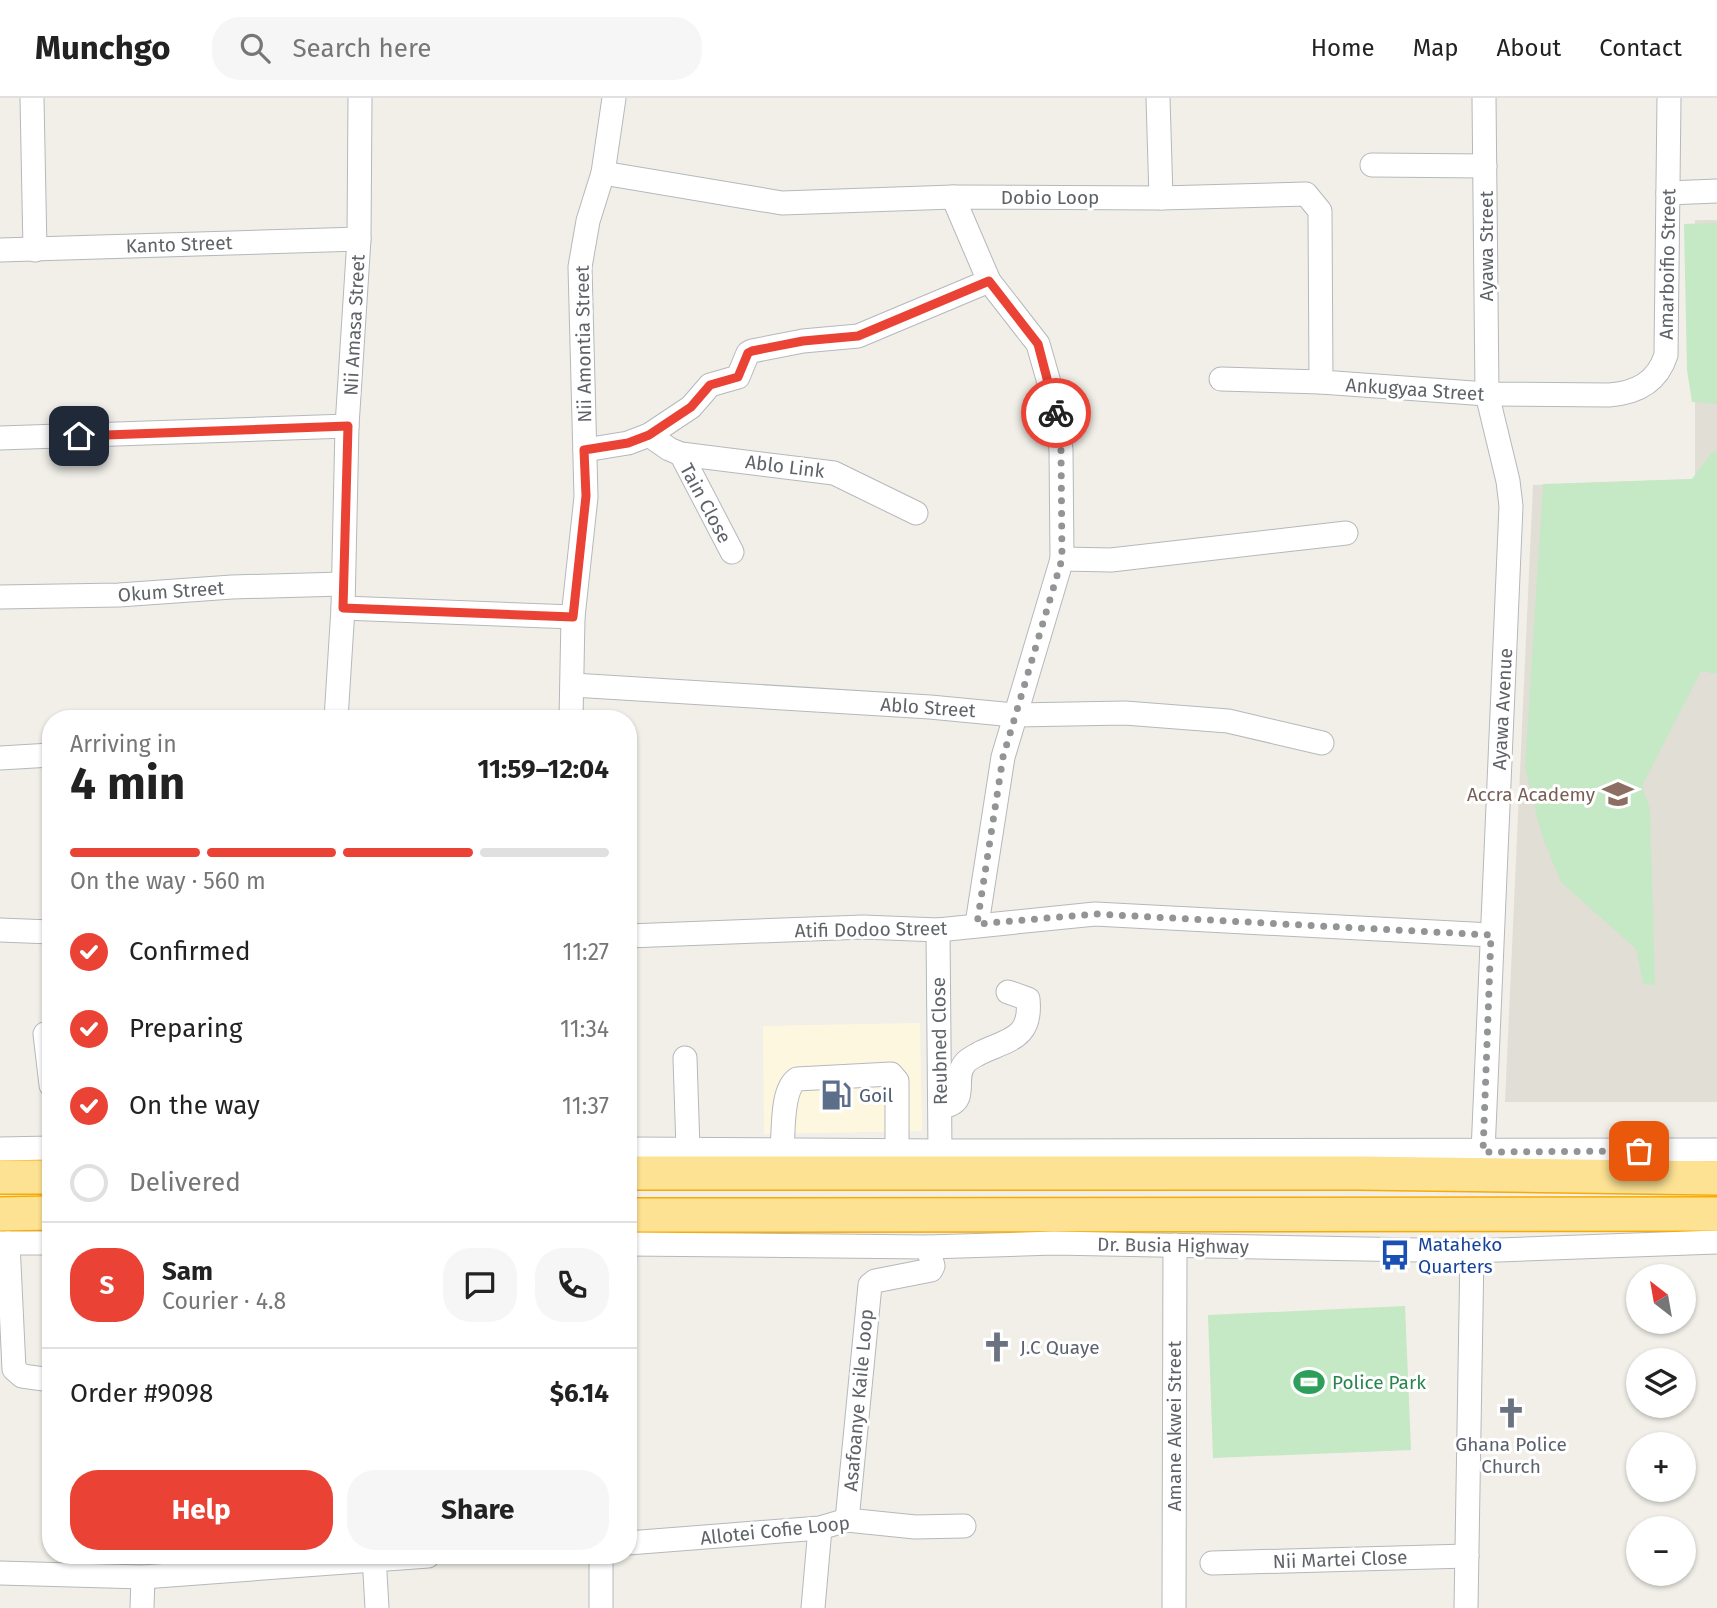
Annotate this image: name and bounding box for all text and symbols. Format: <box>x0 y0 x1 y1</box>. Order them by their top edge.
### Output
search box <box>212 17 702 80</box>
text: Munchgo <box>35 28 170 68</box>
icon: search <box>236 29 274 67</box>
text: Search here <box>292 33 431 64</box>
text: Home <box>1311 34 1375 62</box>
text: Map <box>1413 34 1459 62</box>
text: About <box>1497 34 1561 62</box>
text: Contact <box>1599 34 1682 62</box>
street label: Dobio Loop <box>1001 186 1099 209</box>
street label: Amarboifio Street <box>1655 188 1680 340</box>
street label: Ayawa Street <box>1475 191 1498 301</box>
street label: Kanto Street <box>125 231 233 258</box>
street label: Nii Amasa Street <box>339 254 370 396</box>
street label: Nii Amontia Street <box>571 265 596 423</box>
street label: Ankugyaa Street <box>1345 373 1485 406</box>
courier <box>1021 378 1091 448</box>
icon: bike <box>1037 394 1075 432</box>
pin <box>49 406 109 466</box>
icon: home <box>60 417 98 455</box>
street label: Ablo Link <box>744 450 826 483</box>
street label: Tain Close <box>675 459 736 547</box>
street label: Okum Street <box>117 576 225 607</box>
street label: Ayawa Avenue <box>1488 648 1517 771</box>
street label: Ablo Street <box>880 693 976 722</box>
text: Arriving in <box>70 730 177 758</box>
text: 11:59–12:04 <box>477 754 609 785</box>
text: 4 min <box>70 756 185 811</box>
school or university icon: Accra Academy <box>1601 777 1635 811</box>
place label: Accra Academy <box>1467 783 1596 806</box>
text: On the way · 560 m <box>70 867 266 895</box>
street label: Atifi Dodoo Street <box>795 917 948 942</box>
icon: check <box>70 933 108 971</box>
text: Confirmed <box>129 936 250 967</box>
text: 11:27 <box>563 938 609 966</box>
street label: Reubned Close <box>927 977 952 1105</box>
icon: check <box>70 1010 108 1048</box>
text: Preparing <box>129 1013 242 1044</box>
text: 11:34 <box>560 1015 609 1043</box>
fuel station icon: Goil <box>819 1078 853 1112</box>
place label: Goil <box>859 1084 893 1107</box>
icon: check <box>70 1087 108 1125</box>
text: On the way <box>129 1090 260 1121</box>
text: 11:37 <box>562 1092 609 1120</box>
pin <box>1609 1121 1669 1181</box>
icon: bag <box>1620 1132 1658 1170</box>
text: Delivered <box>129 1167 241 1198</box>
street label: Dr. Busia Highway <box>1097 1233 1250 1258</box>
place label: Mataheko Quarters <box>1418 1233 1502 1278</box>
bus stop icon: Mataheko Quarters <box>1378 1238 1412 1272</box>
button: chat <box>443 1248 517 1322</box>
button: phone <box>535 1248 609 1322</box>
text: Sam <box>162 1256 213 1287</box>
north arrow <box>1626 1264 1696 1334</box>
map controls <box>1626 1264 1696 1586</box>
text: S <box>100 1270 114 1301</box>
text: Courier · 4.8 <box>162 1287 286 1315</box>
street label: Asafoanye Kaile Loop <box>839 1308 878 1492</box>
church icon: J.C Quaye <box>980 1330 1014 1364</box>
place label: J.C Quaye <box>1020 1336 1100 1359</box>
street label: Amane Akwei Street <box>1163 1341 1186 1511</box>
button: layers <box>1626 1348 1696 1418</box>
sports icon: Police Park <box>1292 1365 1326 1399</box>
place label: Police Park <box>1332 1371 1426 1394</box>
text: Order #9098 <box>70 1378 213 1409</box>
text: $6.14 <box>550 1378 609 1409</box>
church icon: Ghana Police Church <box>1494 1396 1528 1430</box>
button: + <box>1626 1432 1696 1502</box>
place label: Ghana Police Church <box>1455 1433 1567 1478</box>
button: Help <box>70 1470 333 1550</box>
button: Share <box>347 1470 609 1550</box>
street label: Allotei Cofie Loop <box>699 1511 851 1550</box>
button: − <box>1626 1516 1696 1586</box>
street label: Nii Martei Close <box>1272 1546 1408 1573</box>

